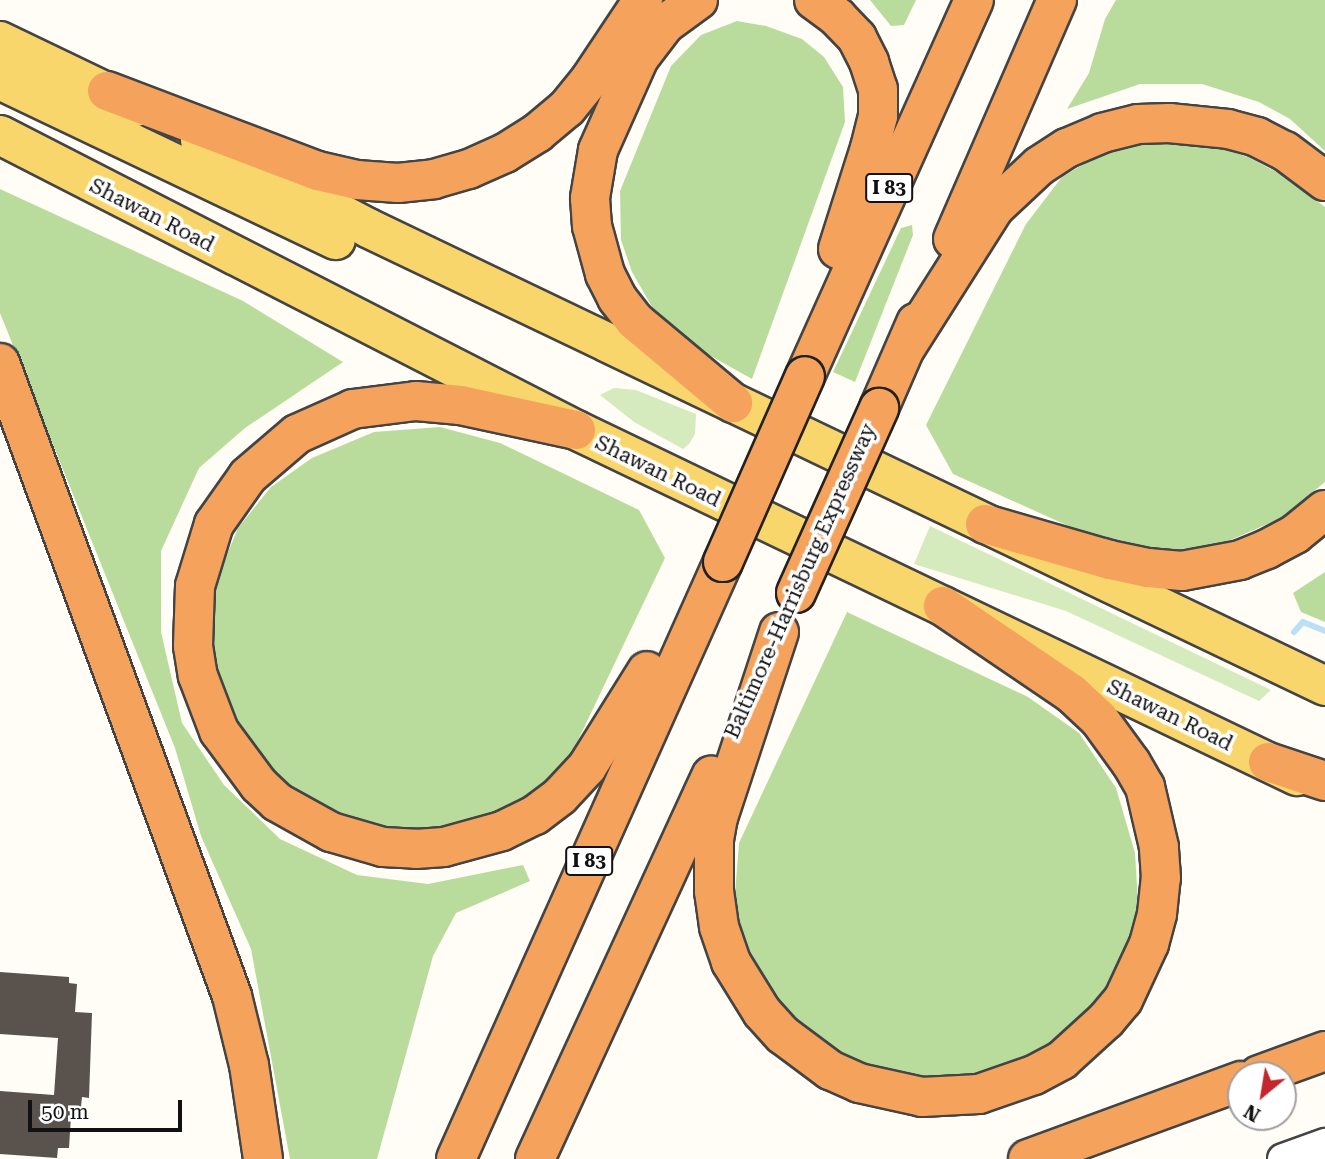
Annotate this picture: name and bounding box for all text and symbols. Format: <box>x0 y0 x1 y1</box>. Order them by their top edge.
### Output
road number: I 83 <box>864 172 914 204</box>
street label: Shawan Road <box>85 173 219 257</box>
street label: Baltimore-Harrisburg Expressway <box>719 420 881 742</box>
street label: Shawan Road <box>591 430 725 512</box>
street label: Shawan Road <box>1103 674 1237 756</box>
road number: I 83 <box>564 846 614 876</box>
north arrow <box>1227 1061 1297 1131</box>
scale bar <box>32 1086 186 1130</box>
text: N <box>1240 1099 1264 1127</box>
text: 50 m <box>41 1100 89 1124</box>

